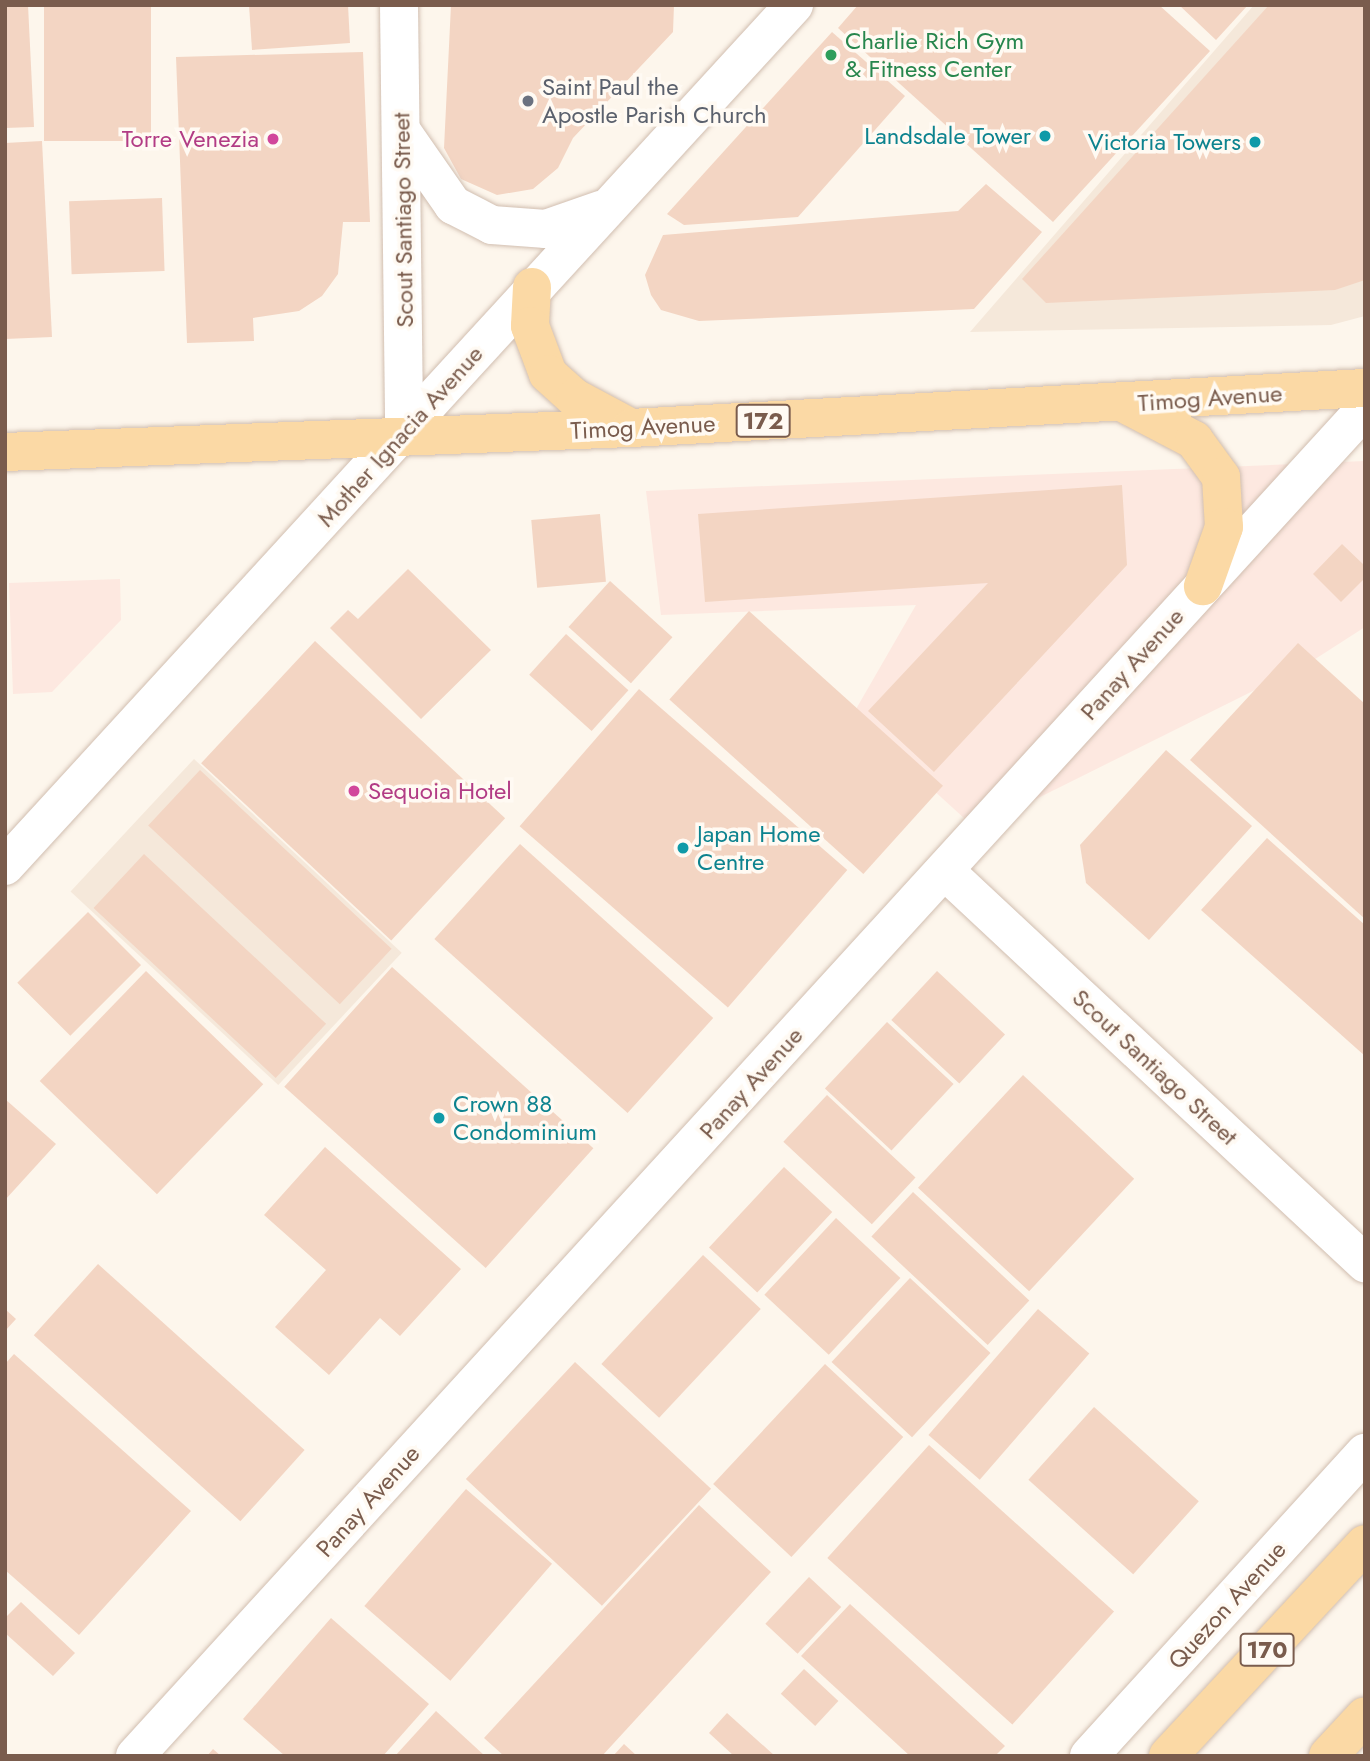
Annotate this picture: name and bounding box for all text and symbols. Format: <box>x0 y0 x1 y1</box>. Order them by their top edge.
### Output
place label: Charlie Rich Gym & Fitness Center <box>845 27 1024 83</box>
marker: Charlie Rich Gym & Fitness Center <box>823 47 839 63</box>
place label: Saint Paul the Apostle Parish Church <box>542 73 767 129</box>
marker: Saint Paul the Apostle Parish Church <box>520 93 536 109</box>
street label: Scout Santiago Street <box>387 112 419 328</box>
place label: Landsdale Tower <box>864 122 1031 150</box>
place label: Torre Venezia <box>122 125 259 153</box>
marker: Landsdale Tower <box>1037 128 1053 144</box>
place label: Victoria Towers <box>1088 128 1241 156</box>
marker: Torre Venezia <box>265 131 281 147</box>
marker: Victoria Towers <box>1247 134 1263 150</box>
street label: Mother Ignacia Avenue <box>311 340 489 532</box>
street label: Timog Avenue <box>1137 379 1283 417</box>
road number: 172 <box>735 402 791 440</box>
street label: Timog Avenue <box>570 409 716 445</box>
street label: Panay Avenue <box>1074 602 1190 726</box>
place label: Sequoia Hotel <box>368 777 512 805</box>
marker: Sequoia Hotel <box>346 783 362 799</box>
place label: Japan Home Centre <box>697 820 821 876</box>
marker: Japan Home Centre <box>675 840 691 856</box>
street label: Scout Santiago Street <box>1066 983 1244 1151</box>
street label: Panay Avenue <box>693 1021 809 1145</box>
place label: Crown 88 Condominium <box>453 1090 597 1146</box>
marker: Crown 88 Condominium <box>431 1110 447 1126</box>
street label: Panay Avenue <box>310 1439 426 1563</box>
street label: Quezon Avenue <box>1162 1535 1292 1675</box>
road number: 170 <box>1239 1630 1295 1670</box>

